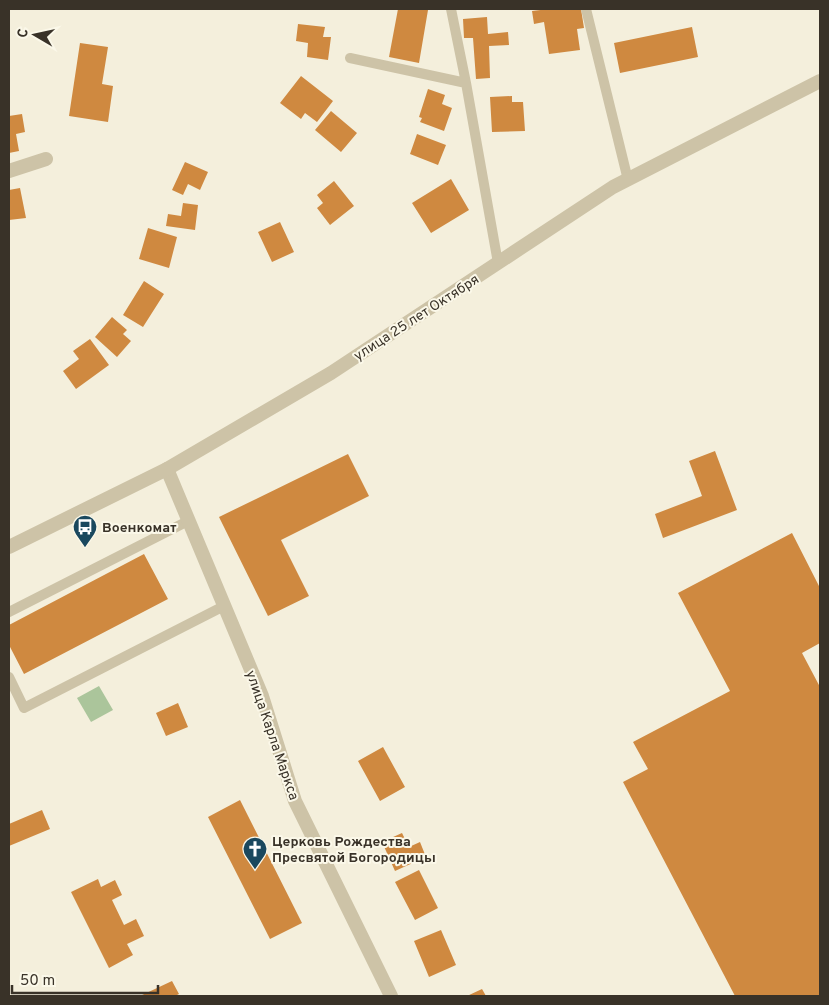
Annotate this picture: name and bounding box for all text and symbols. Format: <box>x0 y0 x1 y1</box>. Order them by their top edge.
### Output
north arrow <box>10 10 60 60</box>
text: С <box>15 27 33 39</box>
street label: улица 25 лет Октября <box>351 271 483 365</box>
bus stop icon: Военкомат <box>72 514 98 548</box>
place label: Военкомат <box>102 520 177 537</box>
street label: улица Карла Маркса <box>241 668 302 803</box>
place label: Церковь Рождества Пресвятой Богородицы <box>272 834 436 867</box>
church icon: Церковь Рождества Пресвятой Богородицы <box>242 836 268 870</box>
scale bar <box>12 962 159 994</box>
text: 50 m <box>20 972 55 991</box>

